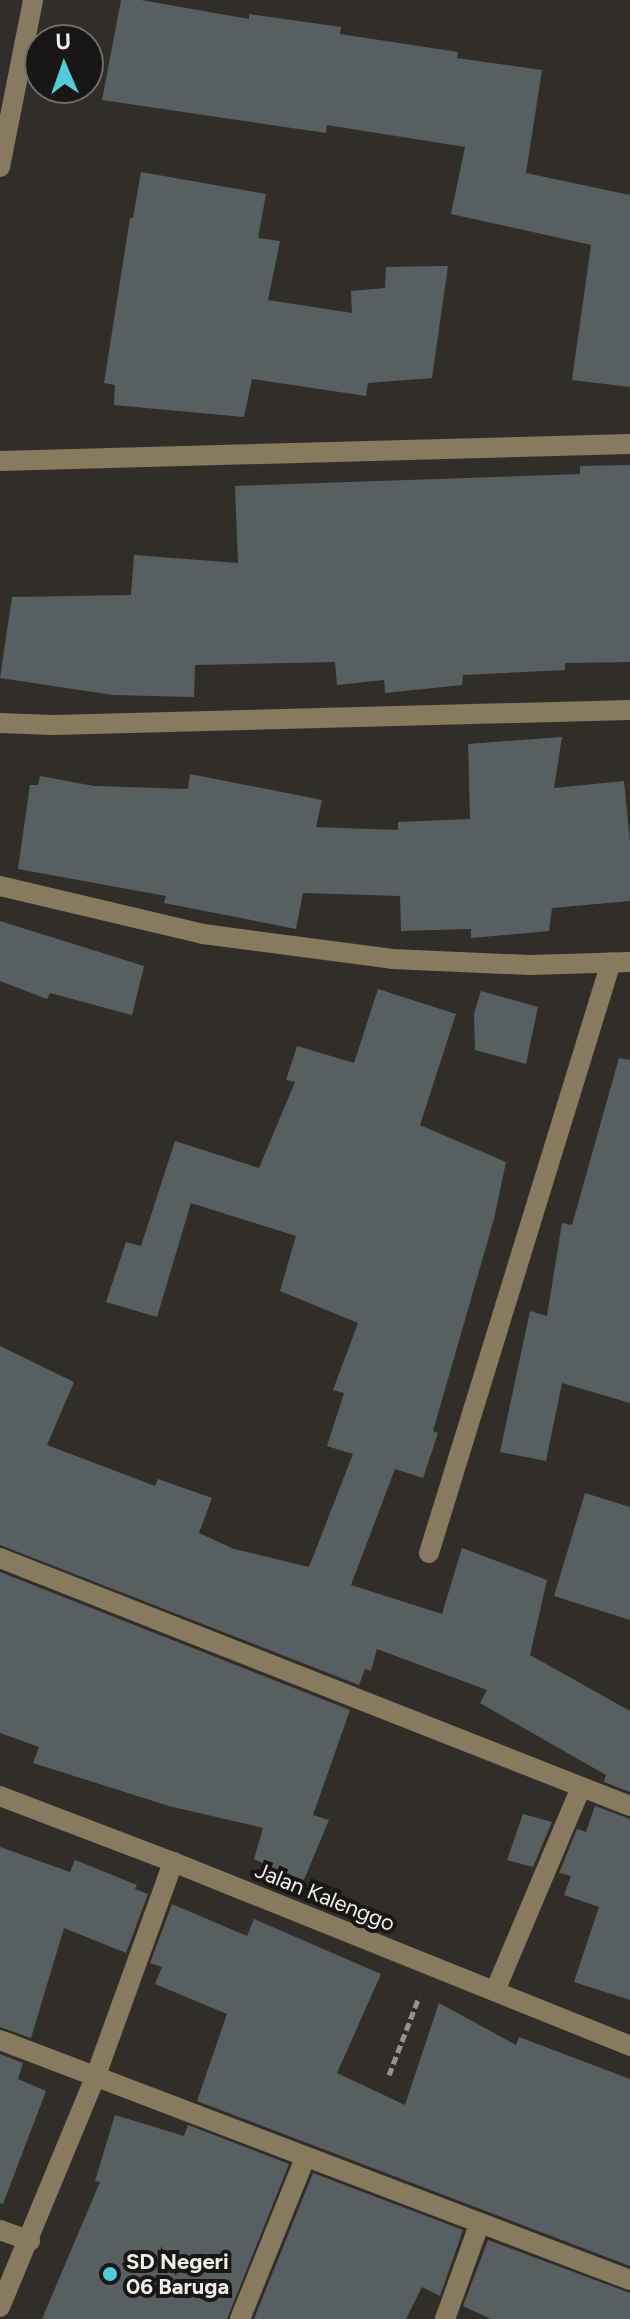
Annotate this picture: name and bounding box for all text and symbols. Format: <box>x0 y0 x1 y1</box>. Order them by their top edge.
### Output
north arrow <box>24 24 104 104</box>
text: U <box>55 28 71 55</box>
street label: Jalan Kalenggo <box>251 1857 399 1937</box>
place label: SD Negeri 06 Baruga <box>126 2248 229 2300</box>
marker: SD Negeri 06 Baruga <box>101 2265 119 2283</box>

